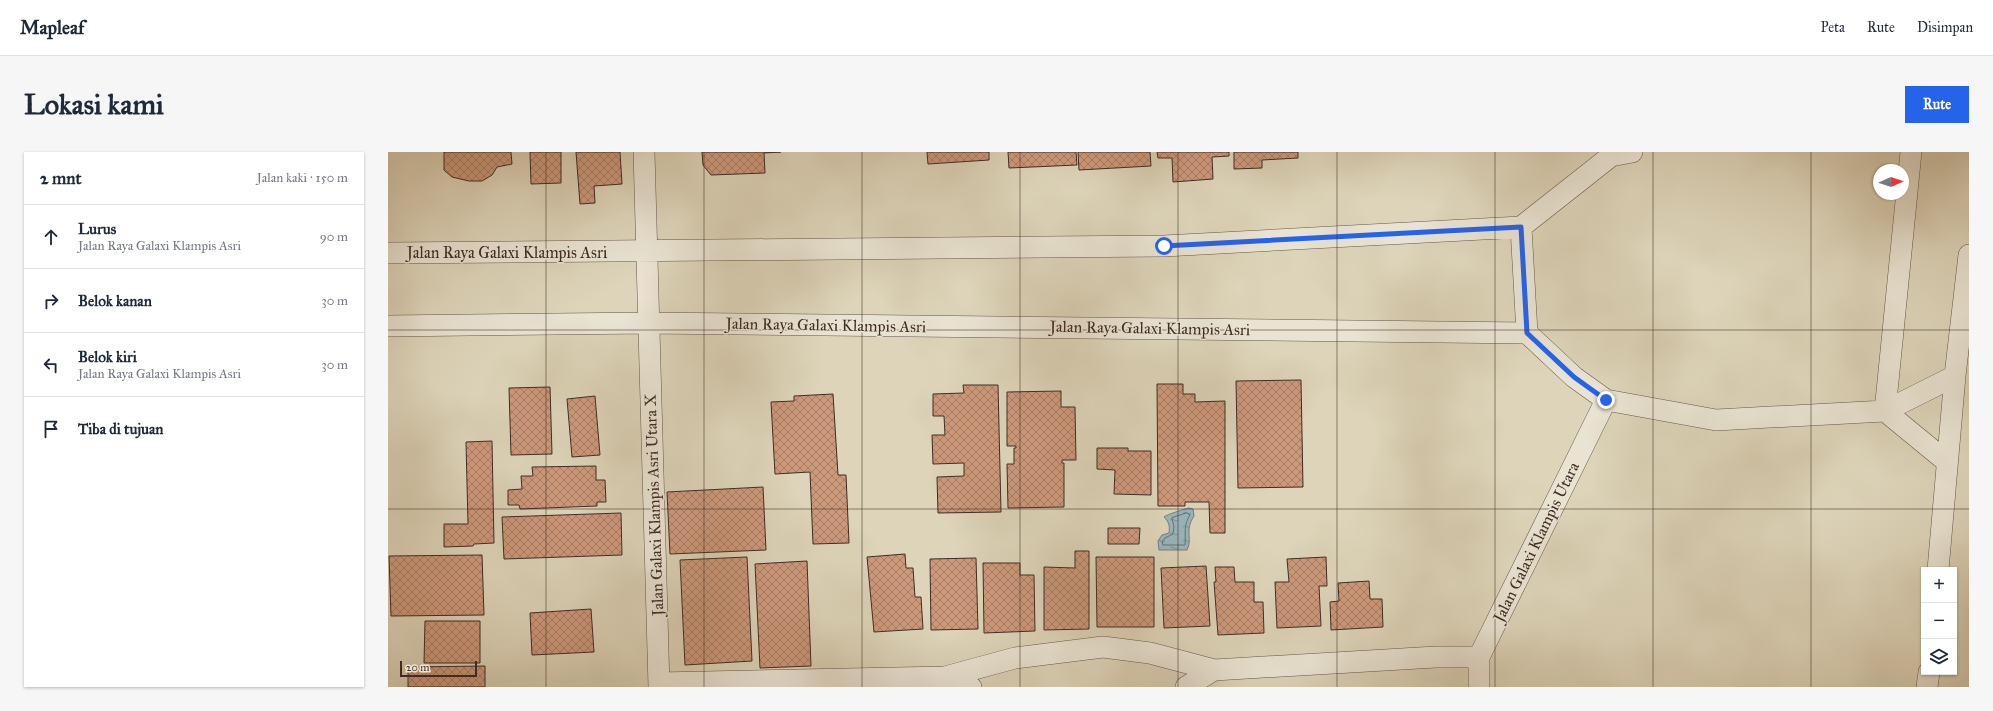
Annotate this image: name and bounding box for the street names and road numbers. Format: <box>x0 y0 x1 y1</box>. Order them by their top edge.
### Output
street label: Jalan Raya Galaxi Klampis Asri <box>405 243 608 263</box>
street label: Jalan Raya Galaxi Klampis Asri <box>724 314 927 337</box>
street label: Jalan Raya Galaxi Klampis Asri <box>1048 317 1251 340</box>
street label: Jalan Galaxi Klampis Asri Utara X <box>641 393 668 618</box>
street label: Jalan Galaxi Klampis Utara <box>1488 459 1584 627</box>

